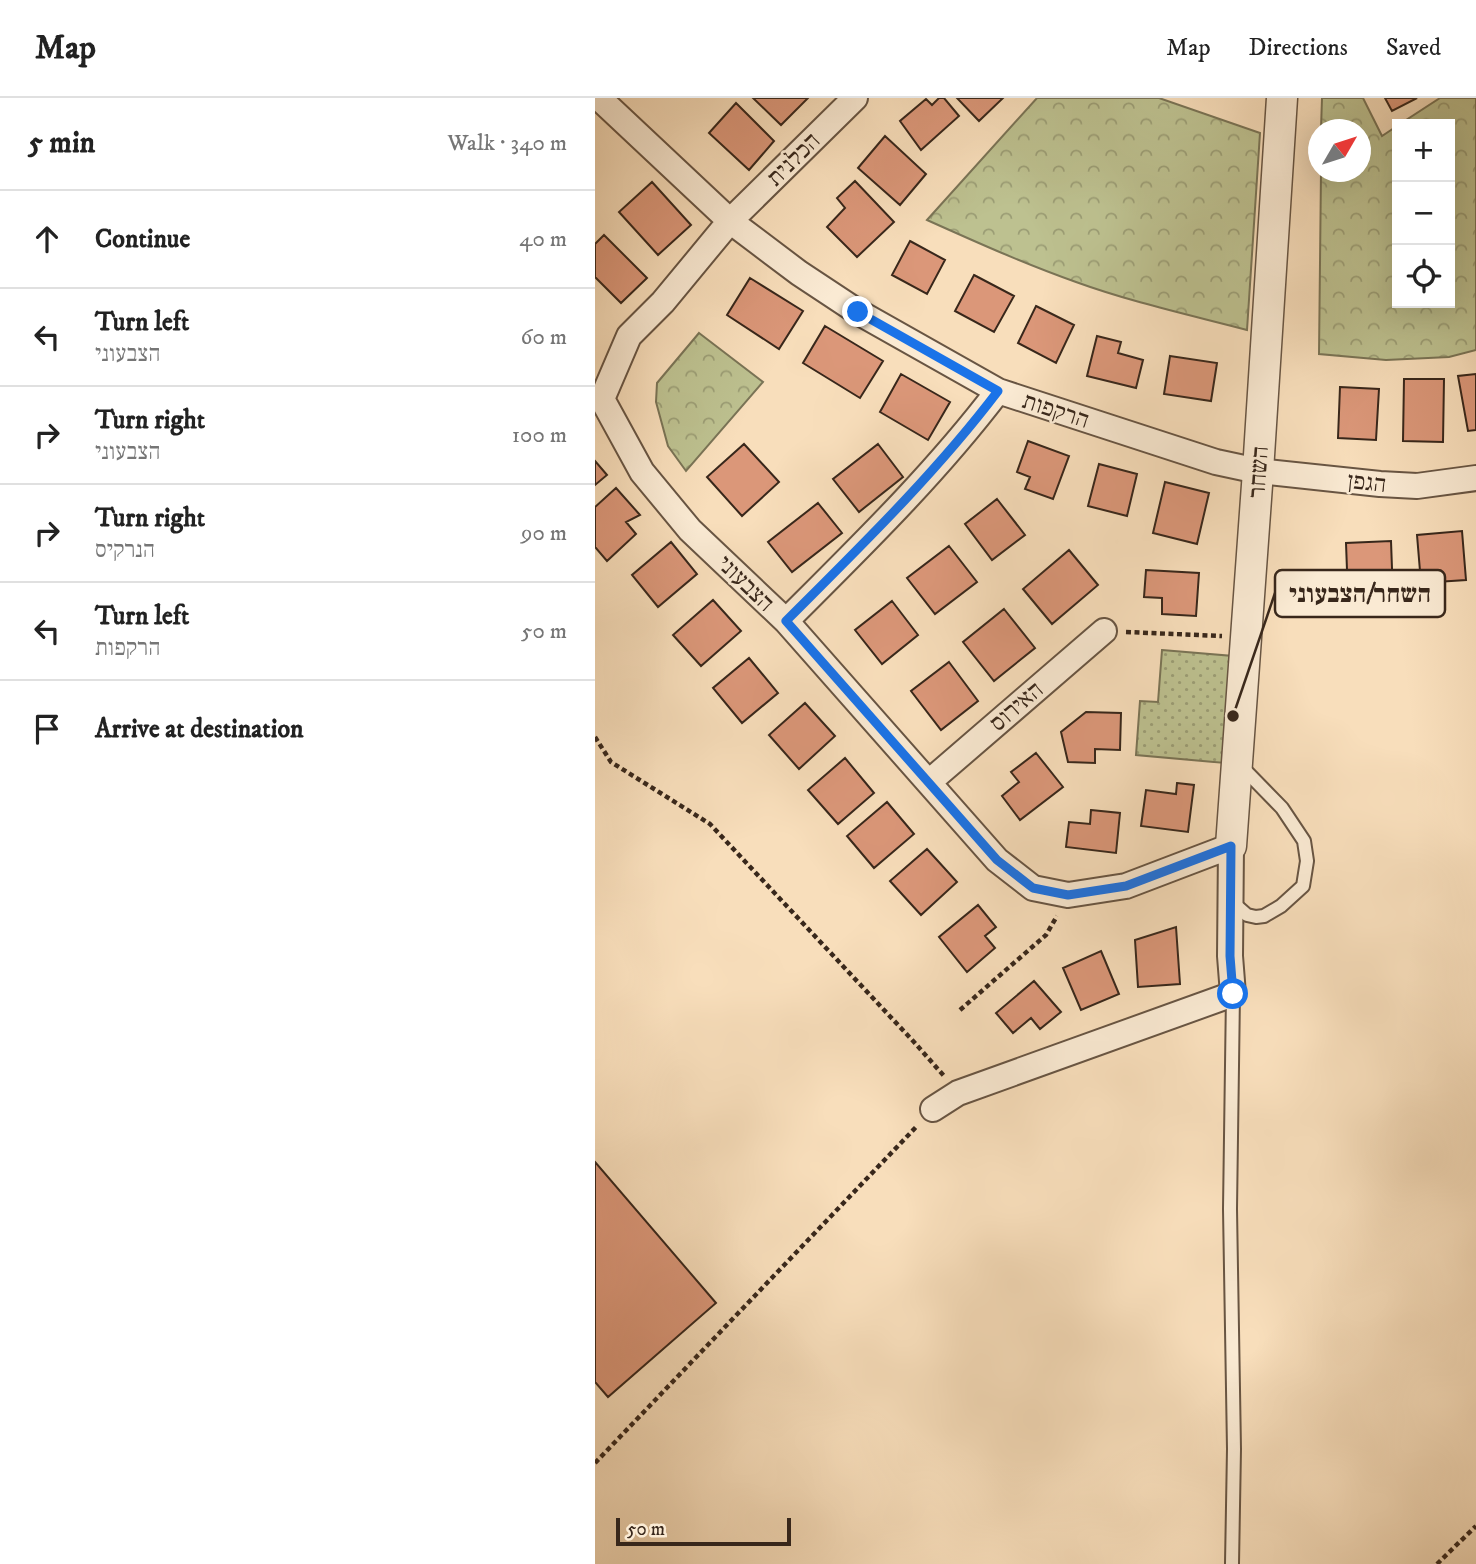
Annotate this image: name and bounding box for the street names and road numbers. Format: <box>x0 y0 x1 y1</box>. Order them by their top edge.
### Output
street label: הכלנית <box>761 127 827 193</box>
street label: הרקפות <box>1019 386 1093 436</box>
street label: השחר <box>1242 445 1276 499</box>
street label: הגפן <box>1346 466 1388 500</box>
street label: הצבעוני <box>710 549 780 618</box>
street label: האירוס <box>984 675 1050 738</box>

